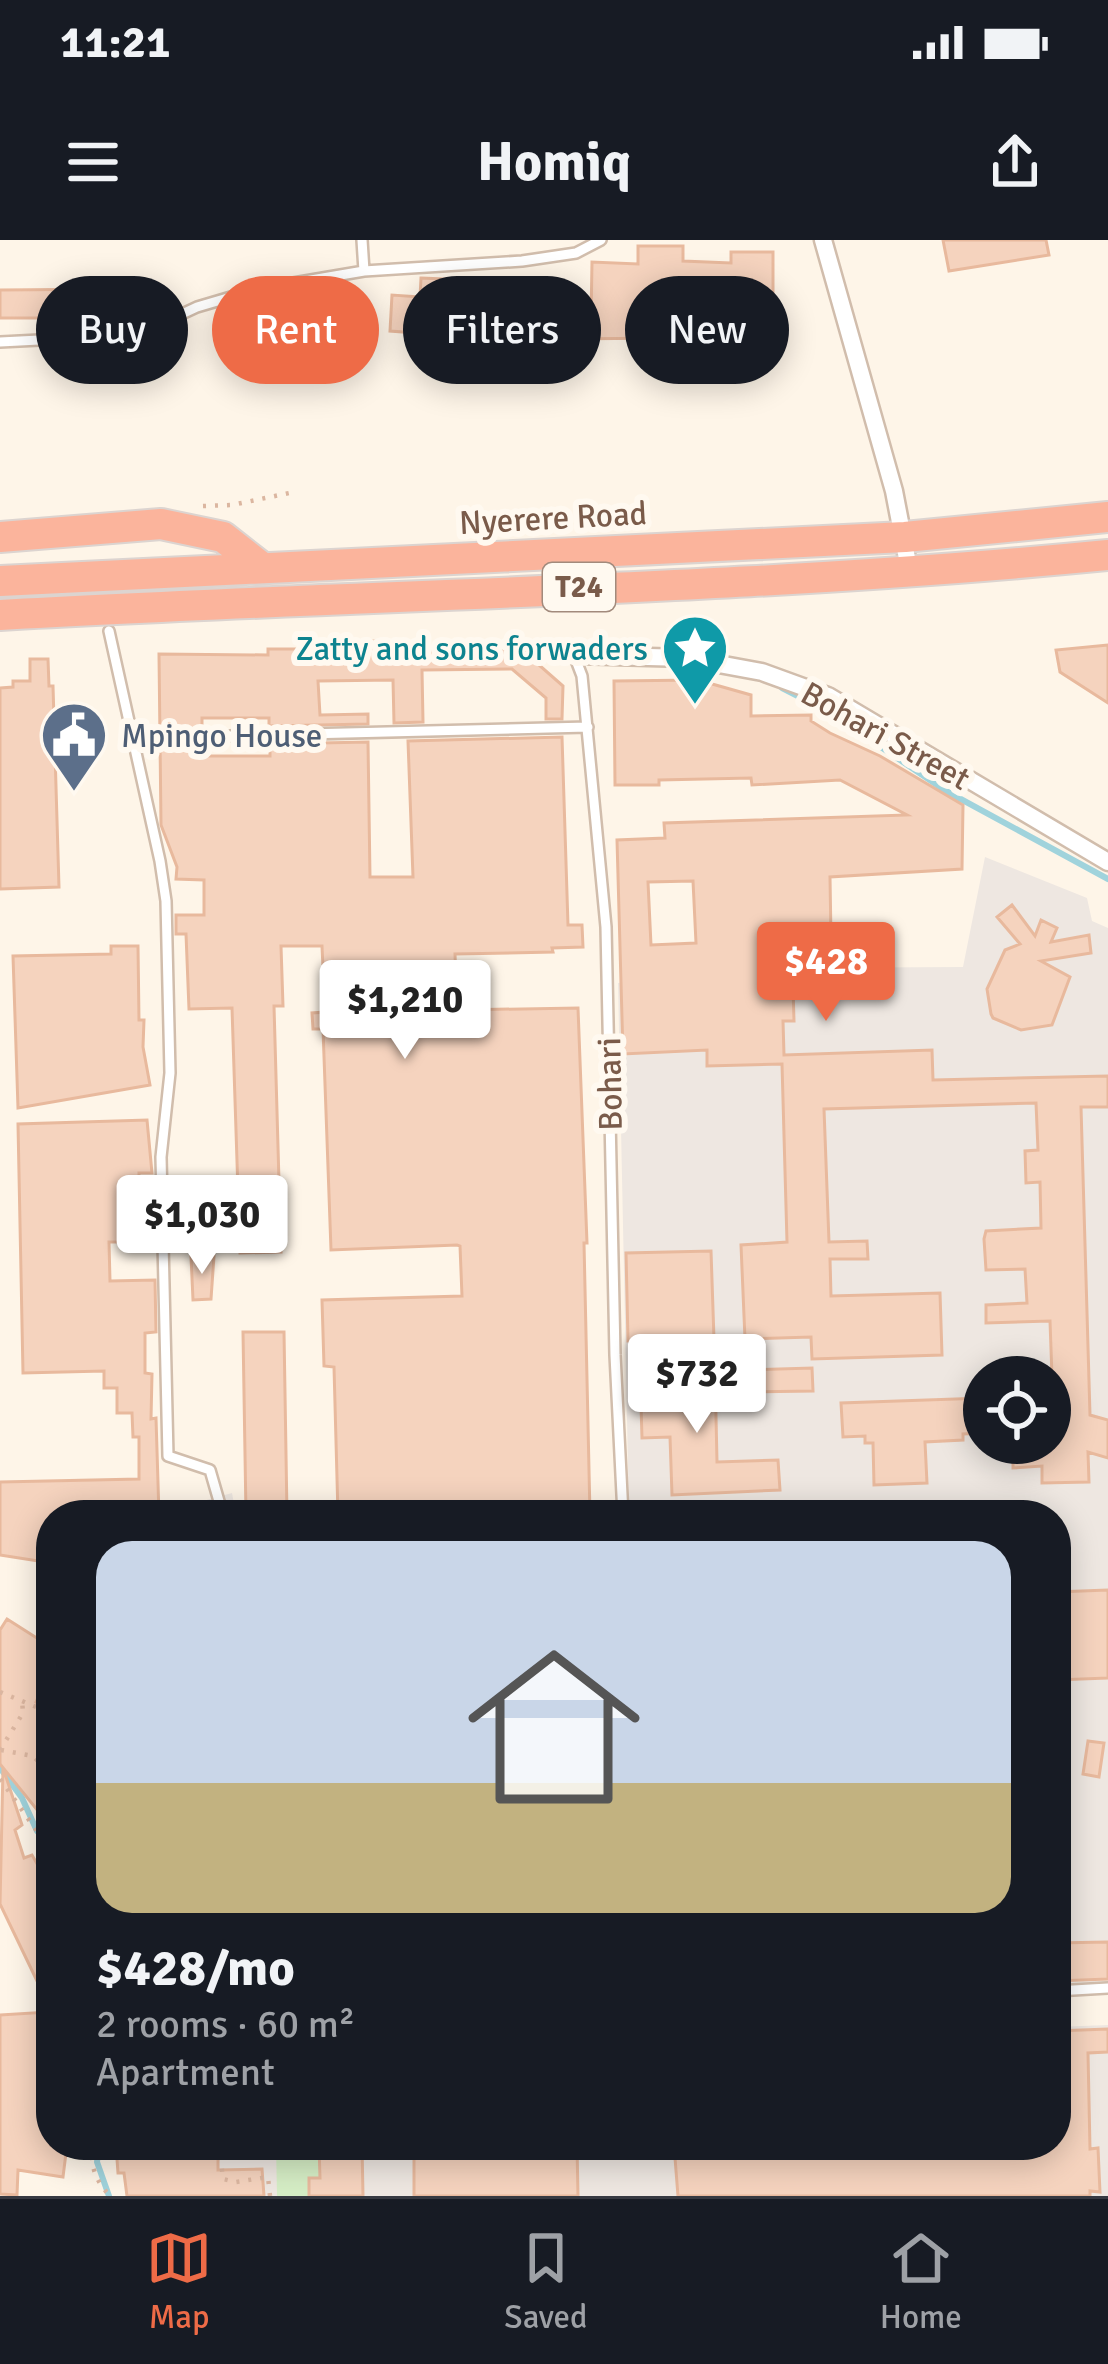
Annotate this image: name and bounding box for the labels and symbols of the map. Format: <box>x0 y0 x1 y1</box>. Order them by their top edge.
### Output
street label: Nyerere Road <box>458 493 648 544</box>
road number: T24 <box>543 563 615 611</box>
place icon: Zatty and sons forwaders <box>660 613 730 707</box>
place label: Zatty and sons forwaders <box>295 629 648 670</box>
street label: Bohari Street <box>794 673 977 800</box>
public building icon: Mpingo House <box>39 700 109 794</box>
place label: Mpingo House <box>121 716 322 757</box>
pin: $428 <box>755 922 897 1024</box>
pin: $1,210 <box>307 960 503 1062</box>
street label: Bohari <box>589 1037 632 1131</box>
pin: $1,030 <box>104 1175 300 1277</box>
pin: $732 <box>626 1334 768 1436</box>

